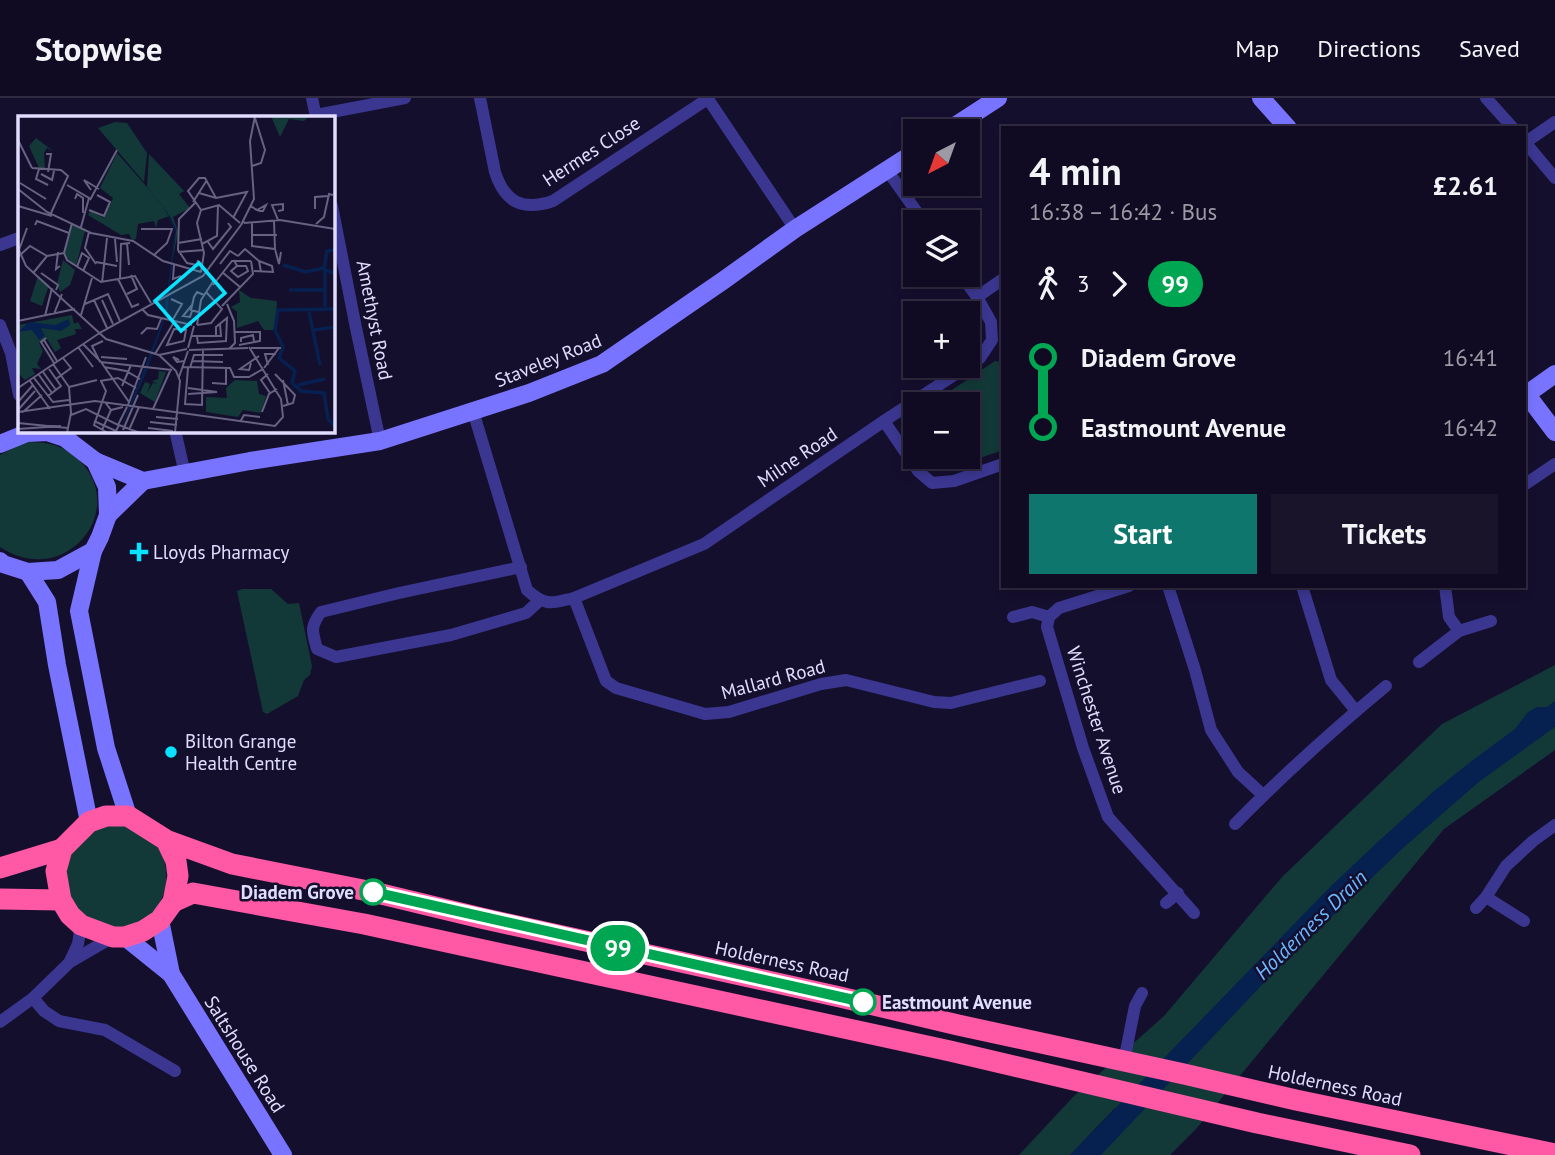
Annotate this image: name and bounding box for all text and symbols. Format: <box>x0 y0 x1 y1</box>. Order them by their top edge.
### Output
text: Stopwise <box>35 27 162 70</box>
text: Map <box>1235 33 1279 64</box>
text: Directions <box>1317 33 1421 64</box>
text: Saved <box>1459 33 1520 64</box>
street label: Hermes Close <box>538 111 644 191</box>
inset map <box>18 116 334 432</box>
north arrow <box>903 119 980 196</box>
map controls <box>903 119 980 469</box>
text: 4 min <box>1029 146 1122 195</box>
text: £2.61 <box>1433 169 1498 202</box>
text: 16:38 – 16:42 · Bus <box>1029 197 1217 226</box>
button: layers <box>903 210 980 287</box>
street label: Amethyst Road <box>352 258 398 382</box>
icon: walk <box>1029 265 1067 303</box>
icon: forward <box>1100 265 1138 303</box>
text: 99 <box>1162 268 1189 299</box>
text: 3 <box>1077 269 1090 298</box>
button: + <box>903 301 980 378</box>
street label: Staveley Road <box>491 328 605 392</box>
text: Diadem Grove <box>1081 341 1236 374</box>
text: 16:41 <box>1443 343 1498 372</box>
button: − <box>903 392 980 469</box>
text: Eastmount Avenue <box>1081 411 1286 444</box>
text: 16:42 <box>1443 413 1498 442</box>
street label: Milne Road <box>753 422 841 492</box>
button: Start <box>1029 494 1257 574</box>
button: Tickets <box>1271 494 1498 574</box>
place label: Lloyds Pharmacy <box>153 540 290 564</box>
marker: Lloyds Pharmacy <box>131 544 147 560</box>
street label: Winchester Avenue <box>1062 643 1132 797</box>
street label: Mallard Road <box>718 654 828 704</box>
place label: Bilton Grange Health Centre <box>185 729 297 775</box>
marker: Bilton Grange Health Centre <box>163 744 179 760</box>
water label: Holderness Drain <box>1249 864 1373 985</box>
marker: Diadem Grove <box>360 879 386 905</box>
place label: Diadem Grove <box>241 880 354 904</box>
line badge: 99 <box>586 925 650 971</box>
text: 99 <box>604 932 632 963</box>
street label: Holderness Road <box>713 935 851 987</box>
marker: Eastmount Avenue <box>850 989 876 1015</box>
place label: Eastmount Avenue <box>882 990 1032 1014</box>
street label: Saltshouse Road <box>200 991 290 1117</box>
street label: Holderness Road <box>1266 1059 1404 1111</box>

